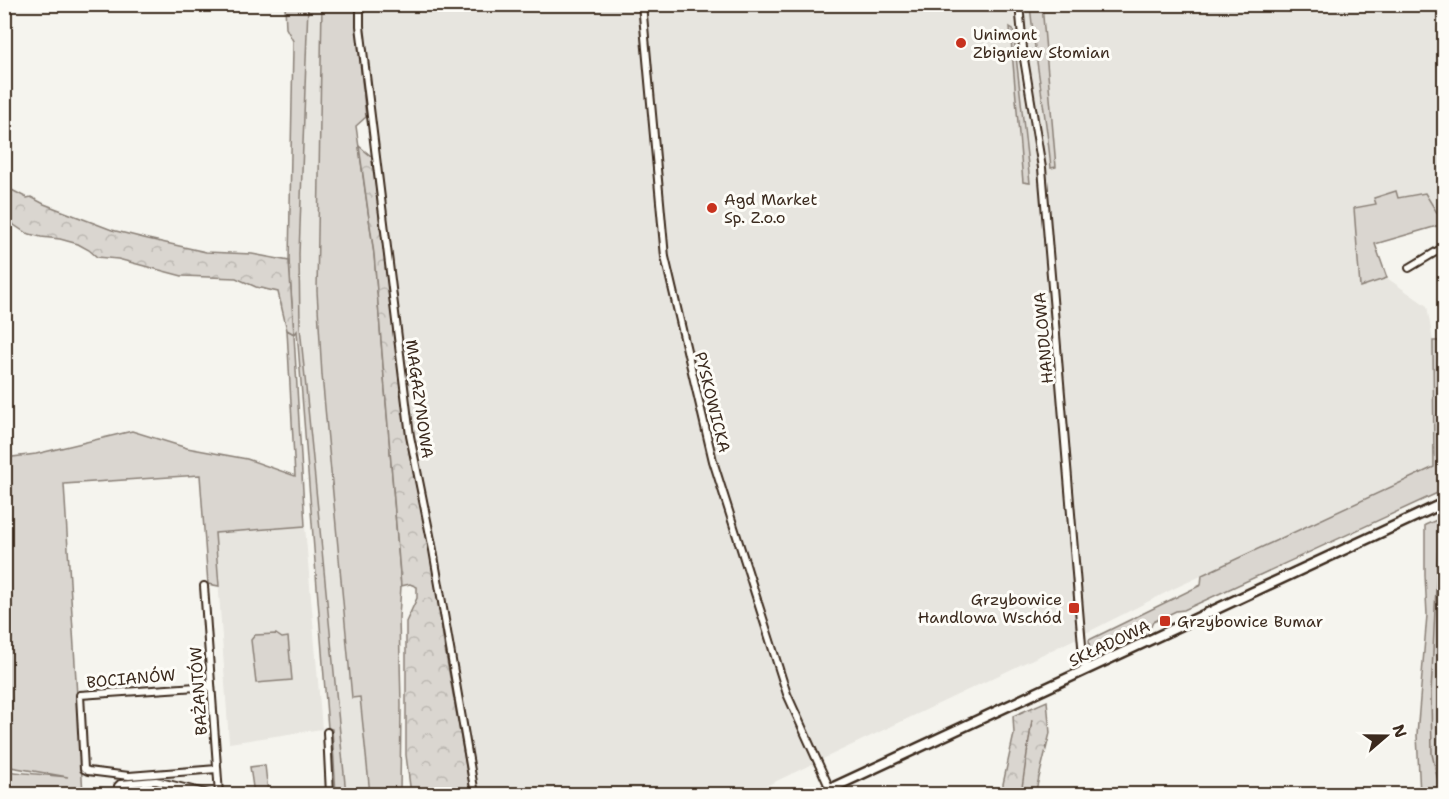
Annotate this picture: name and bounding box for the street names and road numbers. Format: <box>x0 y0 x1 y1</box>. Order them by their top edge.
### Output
street label: HANDLOWA <box>1029 291 1058 385</box>
street label: MAGAZYNOWA <box>401 338 438 460</box>
street label: PYSKOWICKA <box>690 350 735 455</box>
street label: SKŁADOWA <box>1065 615 1153 671</box>
street label: BAŻANTÓW <box>185 646 212 736</box>
street label: BOCIANÓW <box>86 664 177 693</box>

